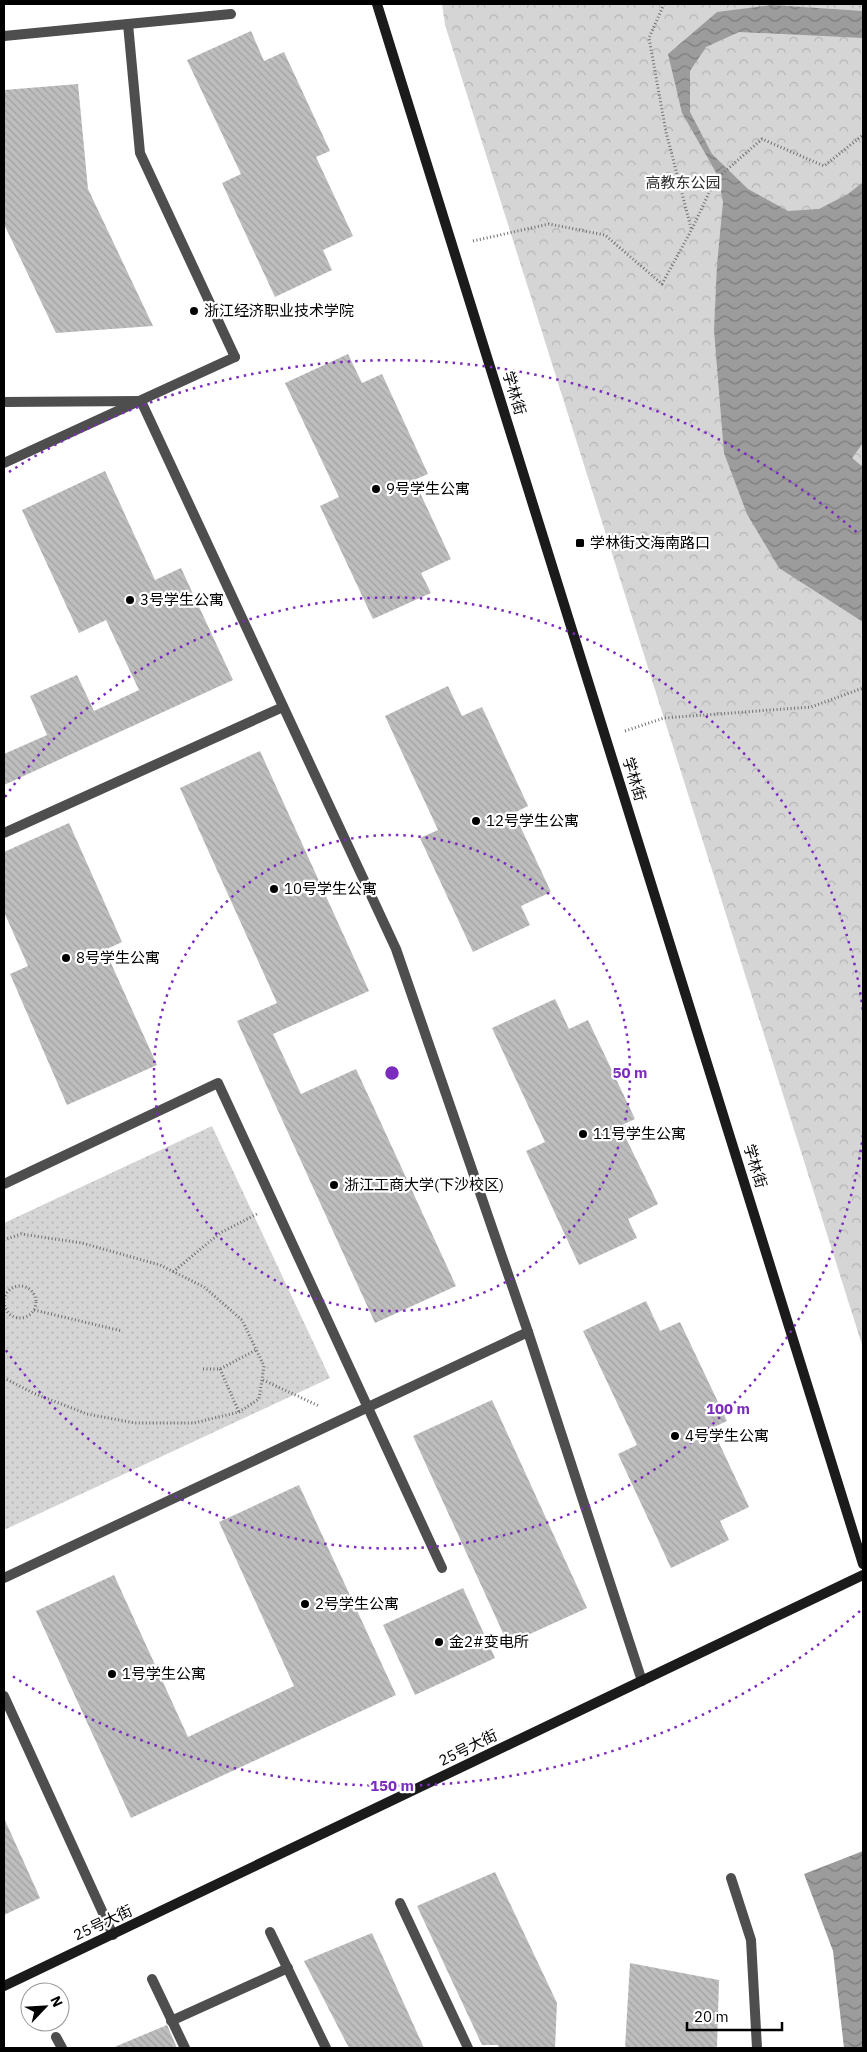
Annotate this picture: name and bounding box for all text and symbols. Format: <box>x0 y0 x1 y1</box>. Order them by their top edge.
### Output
park label: 高教东公园 <box>645 173 721 192</box>
place label: 浙江经济职业技术学院 <box>204 301 354 320</box>
marker: 浙江经济职业技术学院 <box>188 305 200 317</box>
street label: 学林街 <box>499 369 530 417</box>
place label: 9号学生公寓 <box>386 479 470 498</box>
marker: 9号学生公寓 <box>370 483 382 495</box>
place label: 学林街文海南路口 <box>590 533 710 552</box>
marker: 学林街文海南路口 <box>574 537 586 549</box>
place label: 3号学生公寓 <box>140 590 224 609</box>
marker: 3号学生公寓 <box>124 594 136 606</box>
street label: 学林街 <box>619 755 650 803</box>
place label: 12号学生公寓 <box>486 811 579 830</box>
marker: 12号学生公寓 <box>470 815 482 827</box>
place label: 10号学生公寓 <box>284 879 377 898</box>
marker: 10号学生公寓 <box>268 883 280 895</box>
place label: 8号学生公寓 <box>76 948 160 967</box>
marker: 8号学生公寓 <box>60 952 72 964</box>
text: 50 m <box>613 1063 647 1082</box>
centre of rings <box>383 1064 401 1082</box>
place label: 11号学生公寓 <box>593 1124 686 1143</box>
marker: 11号学生公寓 <box>577 1128 589 1140</box>
street label: 学林街 <box>740 1142 771 1190</box>
place label: 浙江工商大学(下沙校区) <box>344 1175 504 1194</box>
marker: 浙江工商大学(下沙校区) <box>328 1179 340 1191</box>
text: 100 m <box>706 1399 750 1418</box>
place label: 4号学生公寓 <box>685 1426 769 1445</box>
marker: 4号学生公寓 <box>669 1430 681 1442</box>
place label: 2号学生公寓 <box>315 1594 399 1613</box>
marker: 2号学生公寓 <box>299 1598 311 1610</box>
place label: 金2#变电所 <box>449 1632 529 1651</box>
marker: 金2#变电所 <box>433 1636 445 1648</box>
place label: 1号学生公寓 <box>122 1664 206 1683</box>
marker: 1号学生公寓 <box>106 1668 118 1680</box>
street label: 25号大街 <box>435 1725 500 1770</box>
text: 150 m <box>370 1776 414 1795</box>
street label: 25号大街 <box>70 1901 135 1944</box>
north arrow <box>20 1982 70 2032</box>
text: N <box>46 1993 67 2010</box>
scale bar <box>687 2000 782 2032</box>
text: 20 m <box>694 2007 729 2026</box>

